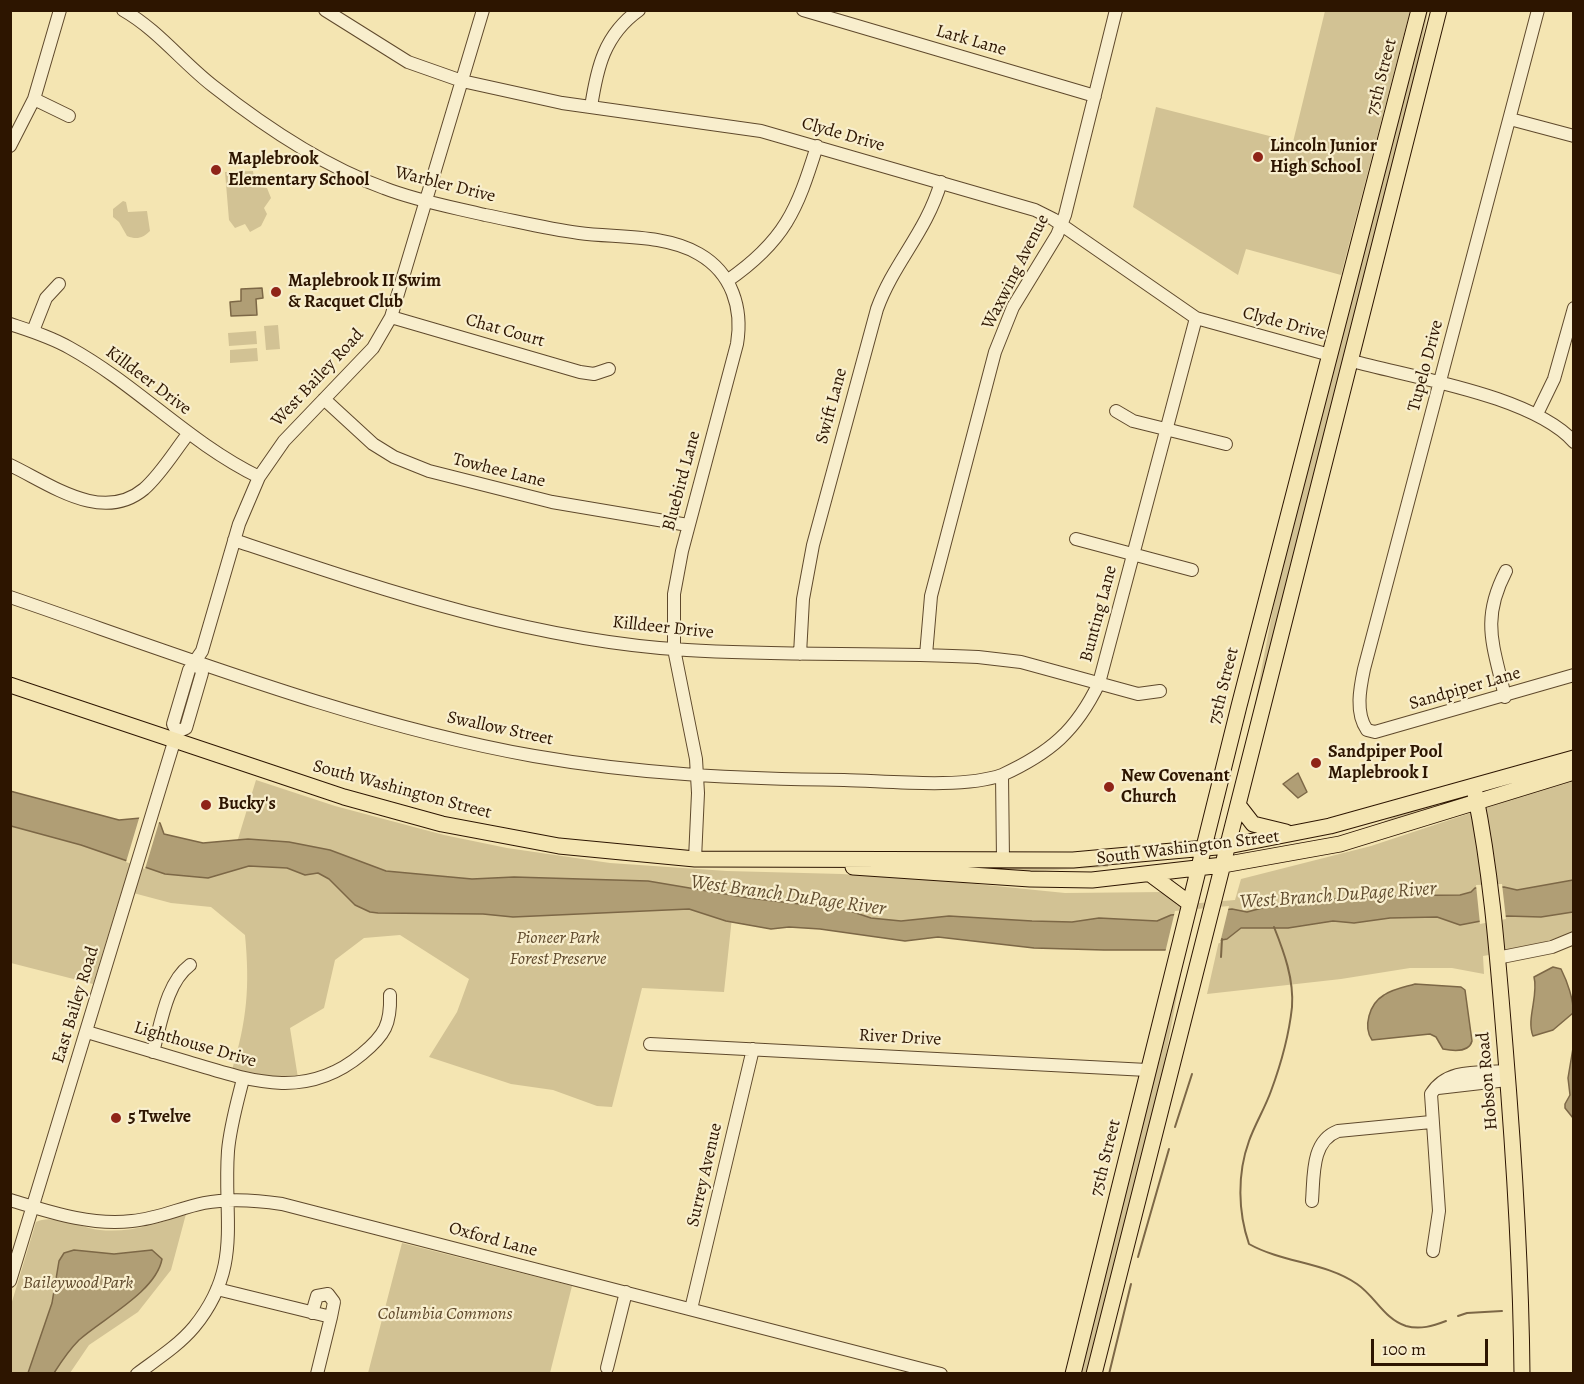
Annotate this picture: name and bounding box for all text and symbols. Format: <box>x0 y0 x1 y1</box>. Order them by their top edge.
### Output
street label: Lark Lane <box>933 21 1009 61</box>
street label: 75th Street <box>1362 36 1402 118</box>
street label: Clyde Drive <box>799 113 887 157</box>
place label: Lincoln Junior High School <box>1270 136 1377 178</box>
place label: Maplebrook Elementary School <box>228 149 369 192</box>
marker: Lincoln Junior High School <box>1251 150 1265 164</box>
street label: Warbler Drive <box>392 162 498 208</box>
marker: Maplebrook Elementary School <box>209 163 223 177</box>
street label: Waxwing Avenue <box>978 211 1054 333</box>
place label: Maplebrook II Swim & Racquet Club <box>288 271 441 314</box>
marker: Maplebrook II Swim & Racquet Club <box>269 285 283 299</box>
street label: Clyde Drive <box>1240 303 1328 345</box>
street label: Chat Court <box>463 309 547 353</box>
street label: Tupelo Drive <box>1403 318 1449 414</box>
street label: West Bailey Road <box>267 325 369 431</box>
street label: Killdeer Drive <box>101 342 195 420</box>
street label: Swift Lane <box>812 366 852 446</box>
street label: Bluebird Lane <box>658 429 706 533</box>
street label: Towhee Lane <box>450 449 548 493</box>
street label: Bunting Lane <box>1076 563 1122 665</box>
street label: Killdeer Drive <box>611 612 715 644</box>
street label: 75th Street <box>1204 645 1244 727</box>
street label: Sandpiper Lane <box>1407 663 1523 715</box>
street label: Swallow Street <box>445 707 555 751</box>
place label: Sandpiper Pool Maplebrook I <box>1328 742 1442 784</box>
street label: South Washington Street <box>310 756 494 824</box>
marker: Sandpiper Pool Maplebrook I <box>1309 756 1323 770</box>
place label: New Covenant Church <box>1121 766 1230 808</box>
marker: New Covenant Church <box>1102 780 1116 794</box>
place label: Bucky's <box>218 794 276 816</box>
marker: Bucky's <box>199 798 213 812</box>
street label: South Washington Street <box>1095 826 1281 870</box>
water label: West Branch DuPage River <box>689 870 887 922</box>
water label: West Branch DuPage River <box>1239 877 1437 915</box>
park label: Pioneer Park Forest Preserve <box>510 928 606 970</box>
street label: East Bailey Road <box>48 944 104 1066</box>
street label: Lighthouse Drive <box>131 1017 259 1073</box>
street label: River Drive <box>858 1025 942 1051</box>
street label: Hobson Road <box>1473 1031 1503 1131</box>
place label: 5 Twelve <box>128 1107 191 1129</box>
marker: 5 Twelve <box>109 1111 123 1125</box>
street label: 75th Street <box>1086 1117 1126 1199</box>
street label: Surrey Avenue <box>683 1121 727 1229</box>
street label: Oxford Lane <box>446 1218 540 1262</box>
park label: Baileywood Park <box>23 1273 133 1295</box>
park label: Columbia Commons <box>377 1304 513 1326</box>
scale bar <box>1374 1327 1491 1365</box>
text: 100 m <box>1382 1337 1426 1361</box>

